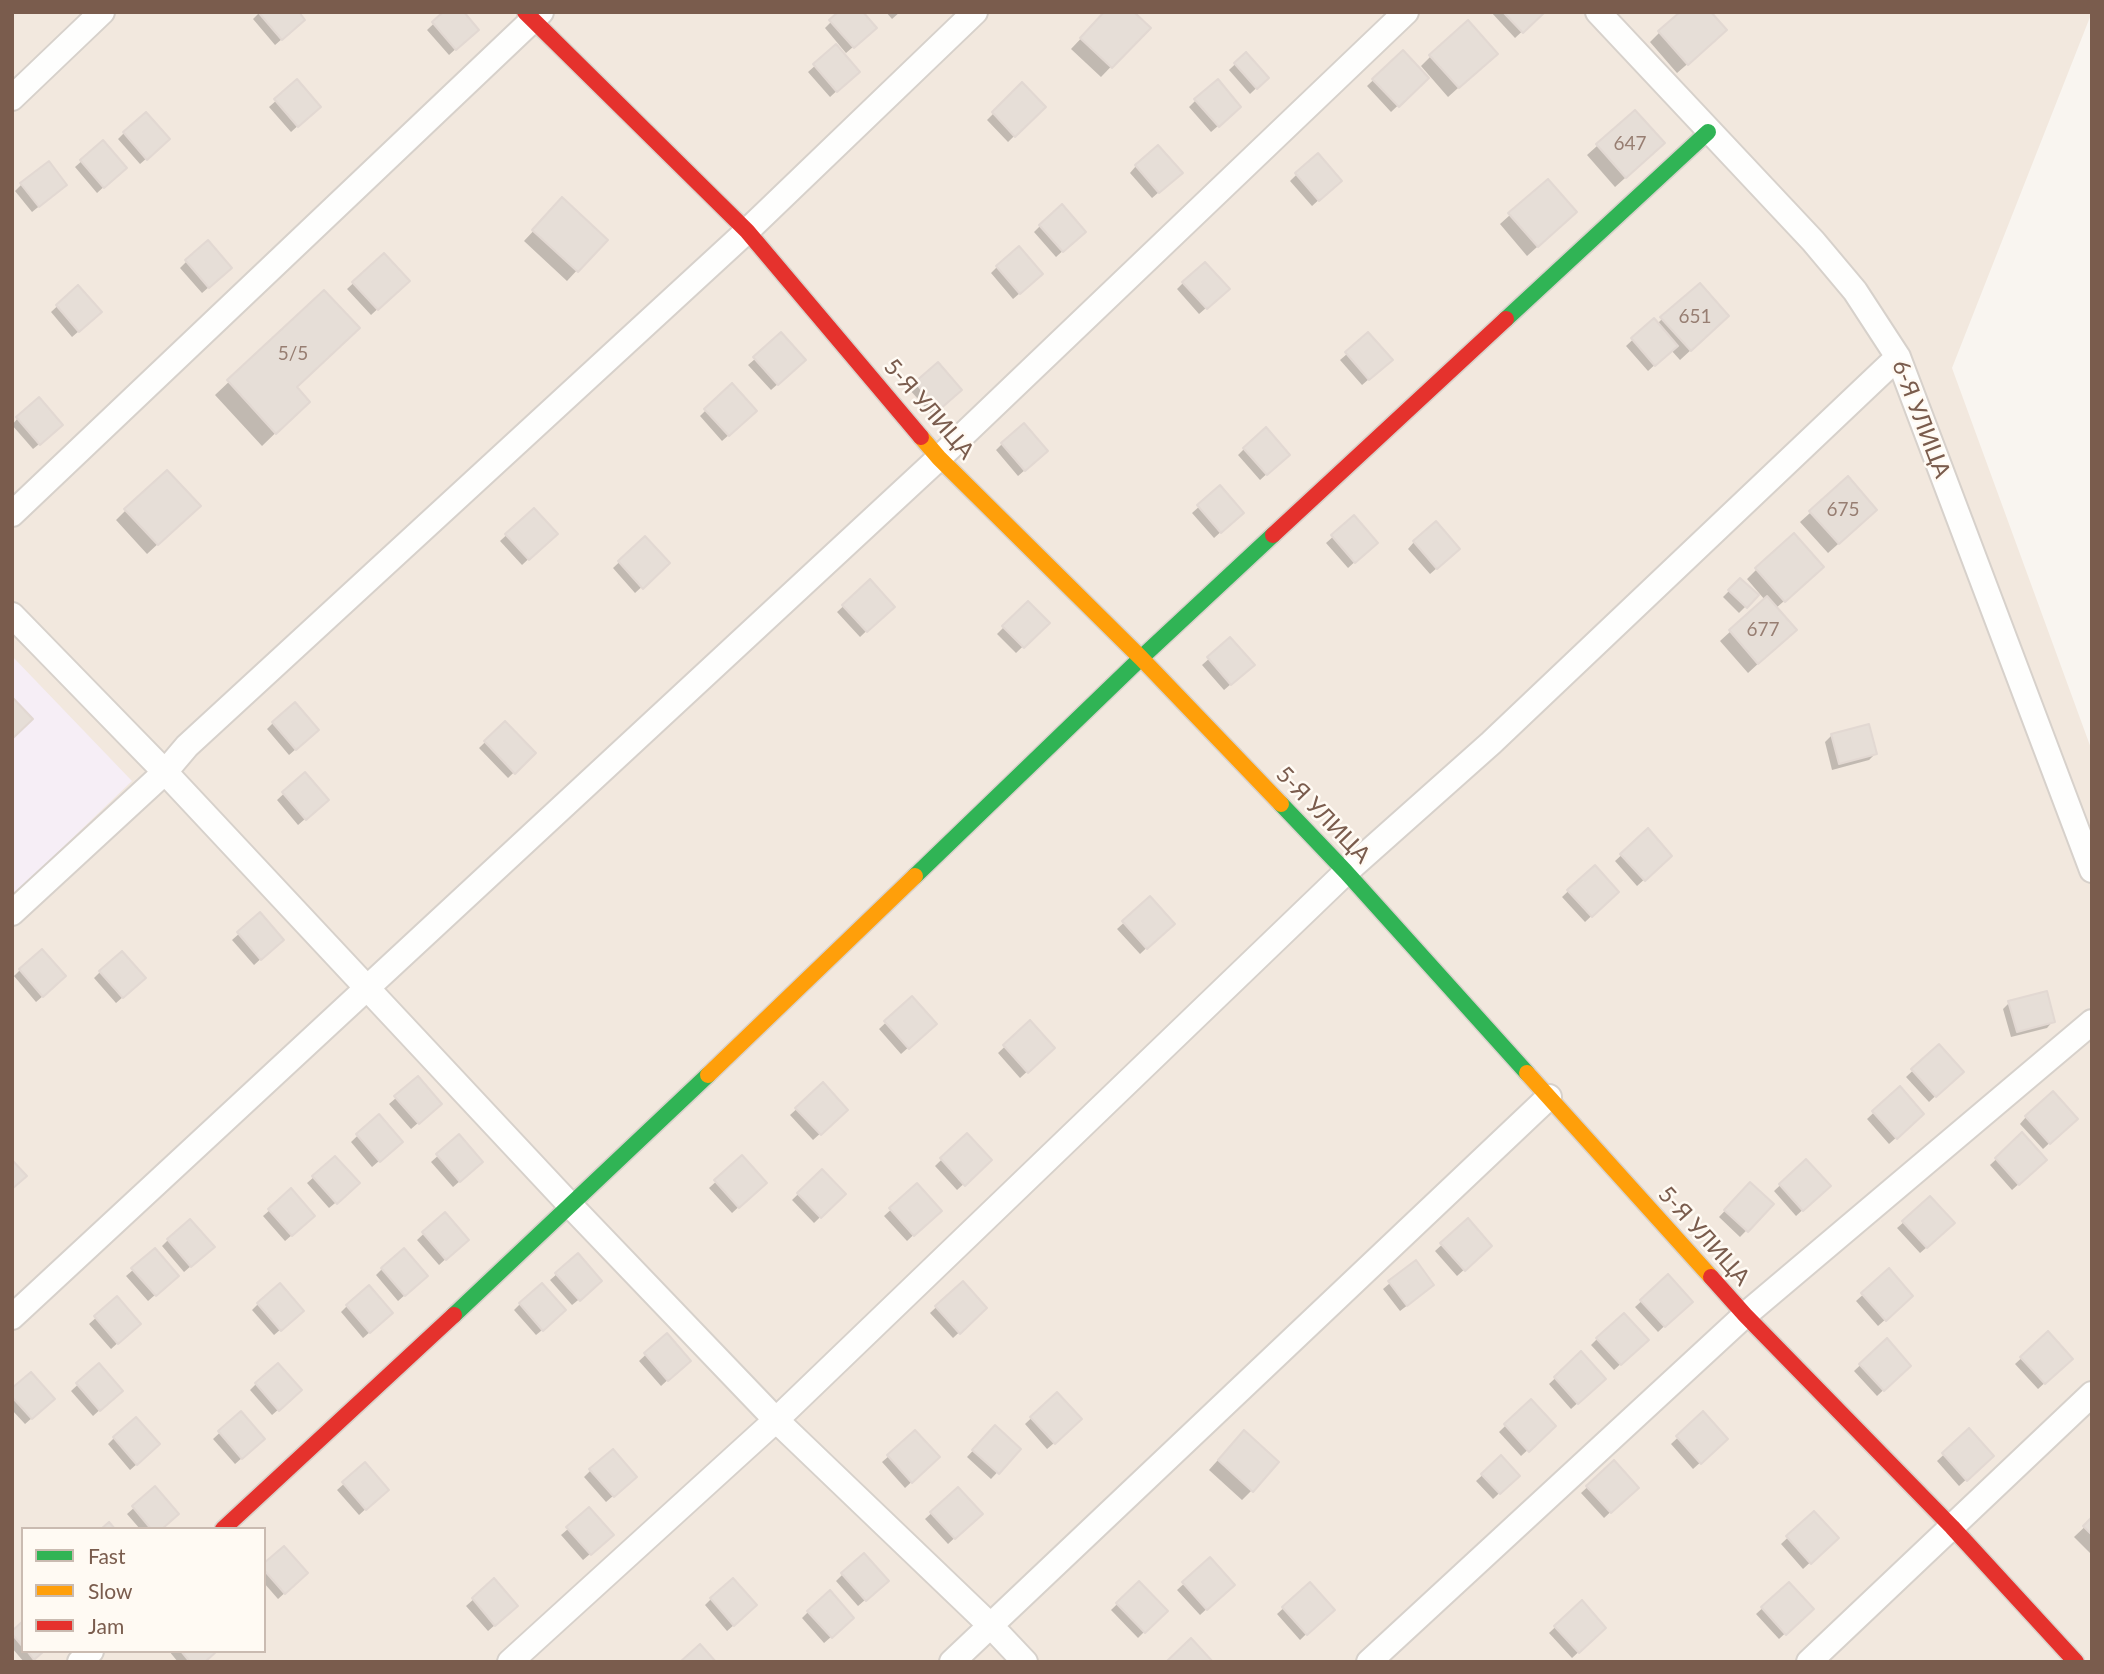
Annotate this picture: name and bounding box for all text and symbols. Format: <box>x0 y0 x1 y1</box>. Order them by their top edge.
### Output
house number: 647 <box>1613 133 1647 155</box>
house number: 651 <box>1678 306 1712 328</box>
house number: 5/5 <box>278 343 308 365</box>
street label: 5-Я УЛИЦА <box>878 353 980 465</box>
street label: 6-Я УЛИЦА <box>1886 356 1956 482</box>
house number: 675 <box>1826 499 1860 521</box>
house number: 677 <box>1746 619 1780 641</box>
street label: 5-Я УЛИЦА <box>1270 761 1376 869</box>
street label: 5-Я УЛИЦА <box>1652 1181 1756 1291</box>
legend <box>21 1527 266 1653</box>
text: Fast <box>88 1543 125 1568</box>
text: Slow <box>88 1578 132 1603</box>
text: Jam <box>88 1613 124 1638</box>

